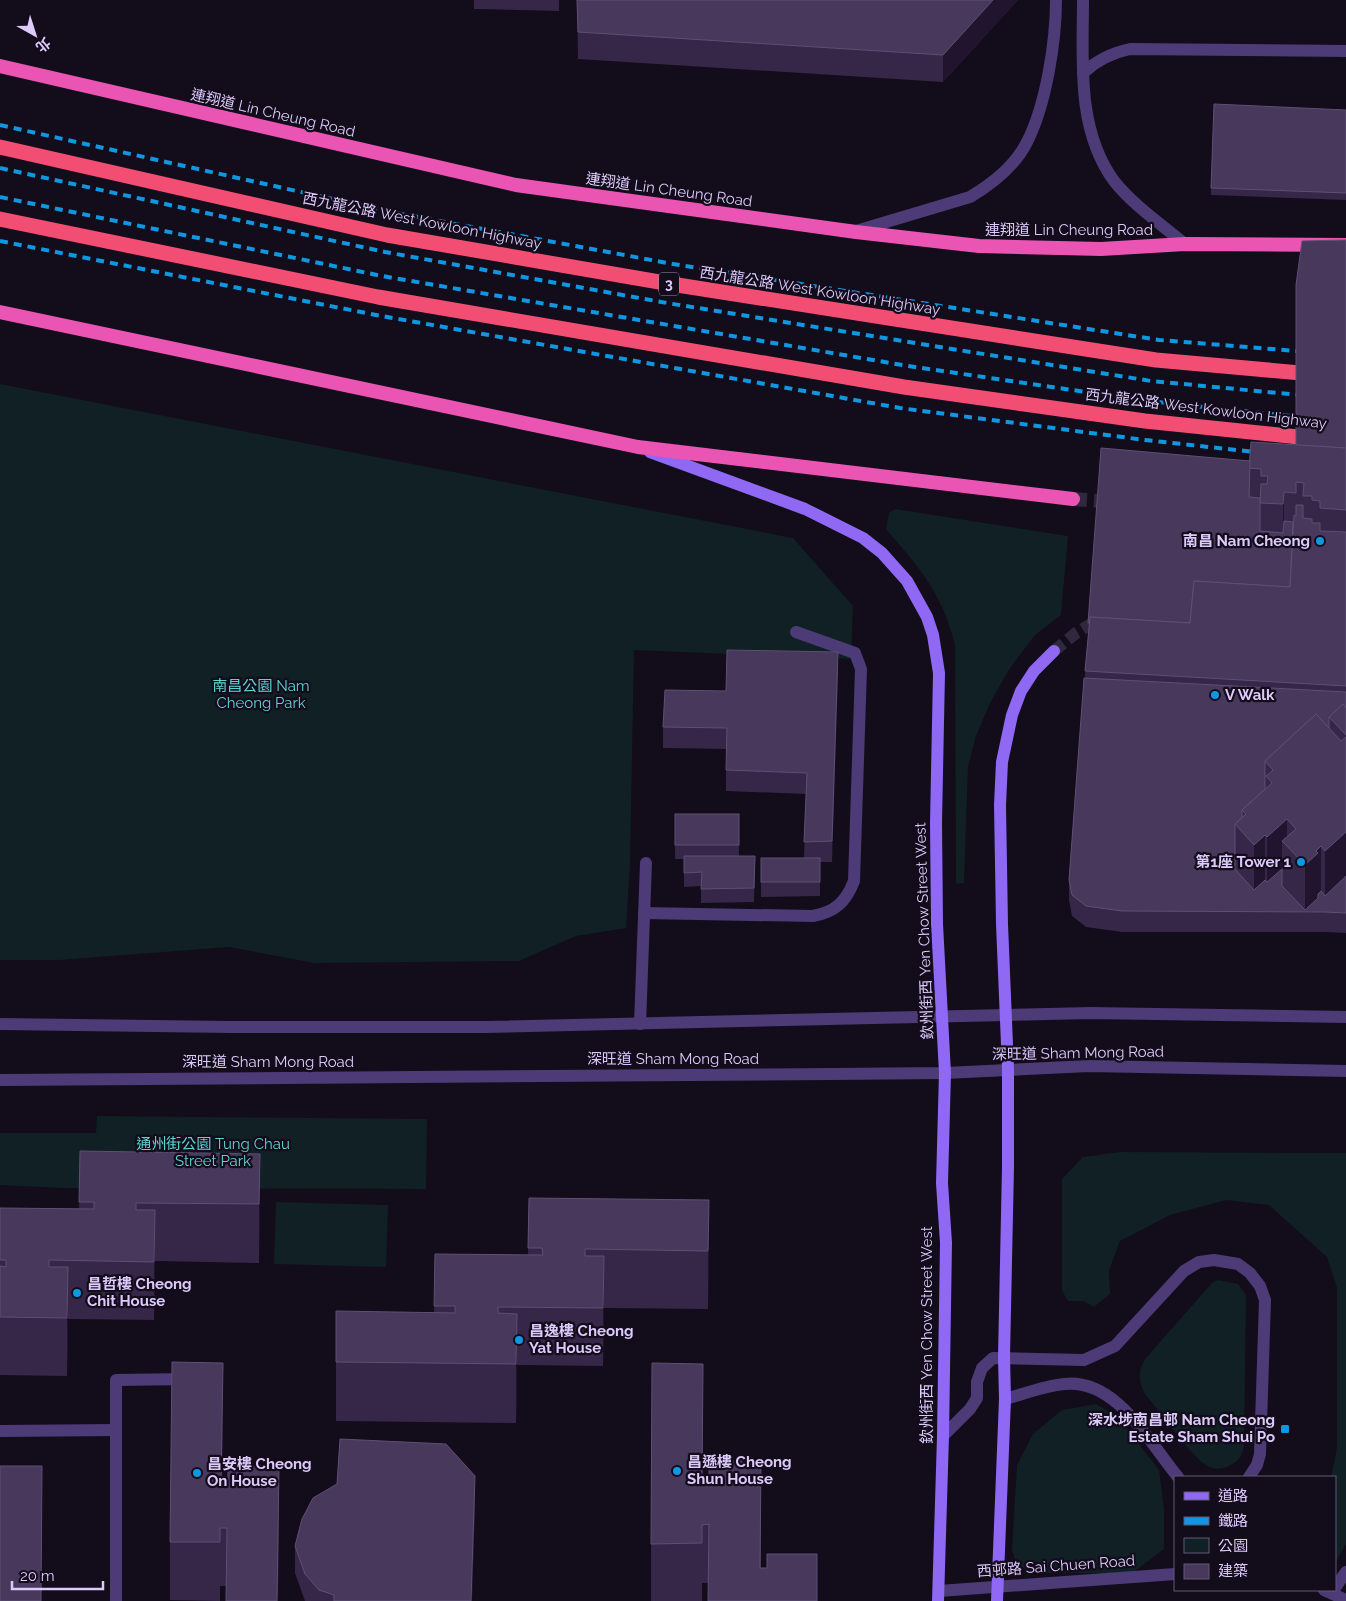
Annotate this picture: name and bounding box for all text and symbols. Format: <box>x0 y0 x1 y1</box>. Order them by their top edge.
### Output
north arrow <box>10 10 60 60</box>
text: 北 <box>33 34 54 56</box>
street label: 連翔道 Lin Cheung Road <box>189 85 357 141</box>
street label: 連翔道 Lin Cheung Road <box>585 169 753 211</box>
street label: 西九龍公路 West Kowloon Highway <box>301 189 543 253</box>
street label: 連翔道 Lin Cheung Road <box>985 221 1153 239</box>
street label: 西九龍公路 West Kowloon Highway <box>698 263 942 319</box>
road number: 3 <box>659 272 679 296</box>
street label: 西九龍公路 West Kowloon Highway <box>1084 385 1328 433</box>
place label: 南昌 Nam Cheong <box>1183 532 1310 550</box>
marker: 南昌 Nam Cheong <box>1314 535 1326 547</box>
park label: 南昌公園 Nam Cheong Park <box>212 677 310 712</box>
place label: V Walk <box>1225 686 1275 704</box>
marker: V Walk <box>1209 689 1221 701</box>
street label: 欽州街西 Yen Chow Street West <box>911 822 937 1040</box>
place label: 第1座 Tower 1 <box>1196 853 1292 871</box>
marker: 第1座 Tower 1 <box>1295 856 1307 868</box>
street label: 深旺道 Sham Mong Road <box>992 1042 1164 1064</box>
street label: 深旺道 Sham Mong Road <box>587 1050 759 1068</box>
street label: 深旺道 Sham Mong Road <box>182 1053 354 1071</box>
park label: 通州街公園 Tung Chau Street Park <box>136 1135 290 1170</box>
street label: 欽州街西 Yen Chow Street West <box>918 1226 936 1444</box>
place label: 昌哲樓 Cheong Chit House <box>87 1275 192 1310</box>
marker: 昌哲樓 Cheong Chit House <box>71 1287 83 1299</box>
place label: 昌逸樓 Cheong Yat House <box>529 1322 634 1357</box>
marker: 昌逸樓 Cheong Yat House <box>513 1334 525 1346</box>
place label: 深水埗南昌邨 Nam Cheong Estate Sham Shui Po <box>1088 1411 1275 1446</box>
marker: 深水埗南昌邨 Nam Cheong Estate Sham Shui Po <box>1279 1423 1291 1435</box>
place label: 昌遜樓 Cheong Shun House <box>687 1453 792 1488</box>
place label: 昌安樓 Cheong On House <box>207 1455 312 1490</box>
marker: 昌遜樓 Cheong Shun House <box>671 1465 683 1477</box>
marker: 昌安樓 Cheong On House <box>191 1467 203 1479</box>
legend <box>1174 1476 1336 1591</box>
text: 道路 <box>1218 1487 1248 1505</box>
text: 鐵路 <box>1218 1512 1248 1530</box>
text: 公園 <box>1218 1537 1248 1555</box>
street label: 西邨路 Sai Chuen Road <box>976 1551 1136 1581</box>
scale bar <box>12 1558 104 1590</box>
text: 建築 <box>1218 1562 1248 1580</box>
text: 20 m <box>20 1567 55 1585</box>

